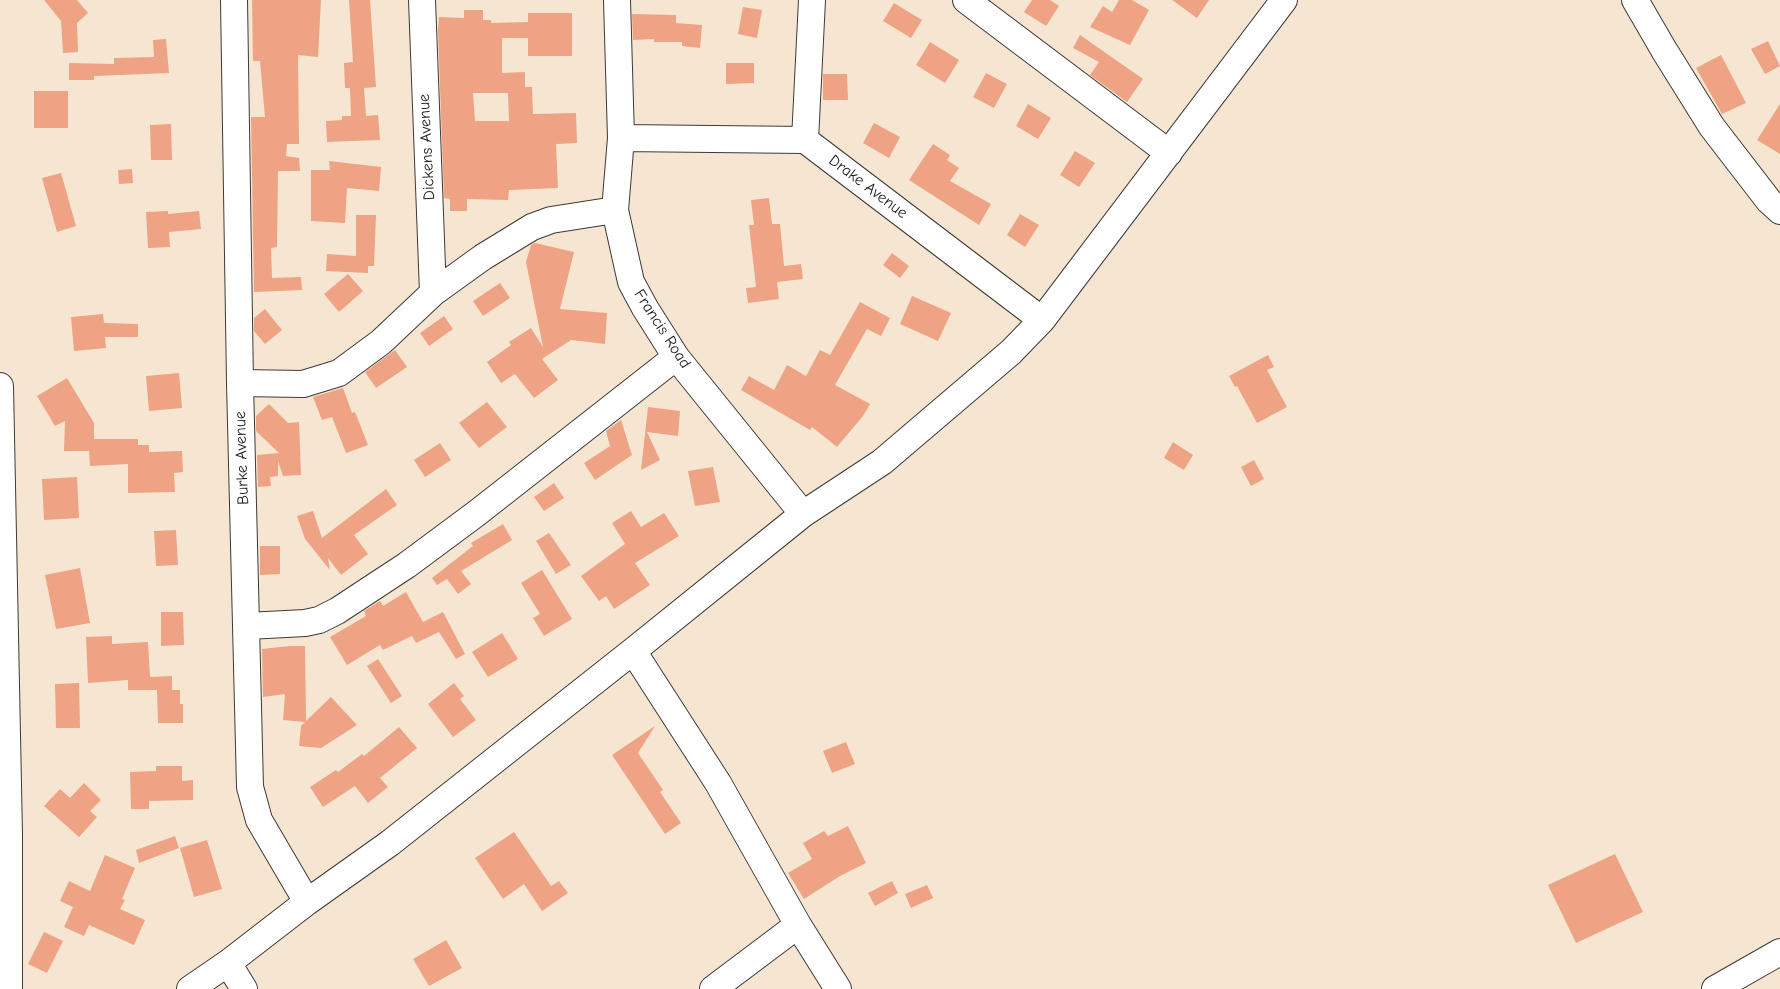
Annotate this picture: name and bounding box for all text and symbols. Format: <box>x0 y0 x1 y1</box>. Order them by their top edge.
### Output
street label: Dickens Avenue <box>415 93 439 201</box>
street label: Drake Avenue <box>825 151 911 223</box>
street label: Francis Road <box>629 286 695 372</box>
street label: Burke Avenue <box>231 411 253 505</box>

